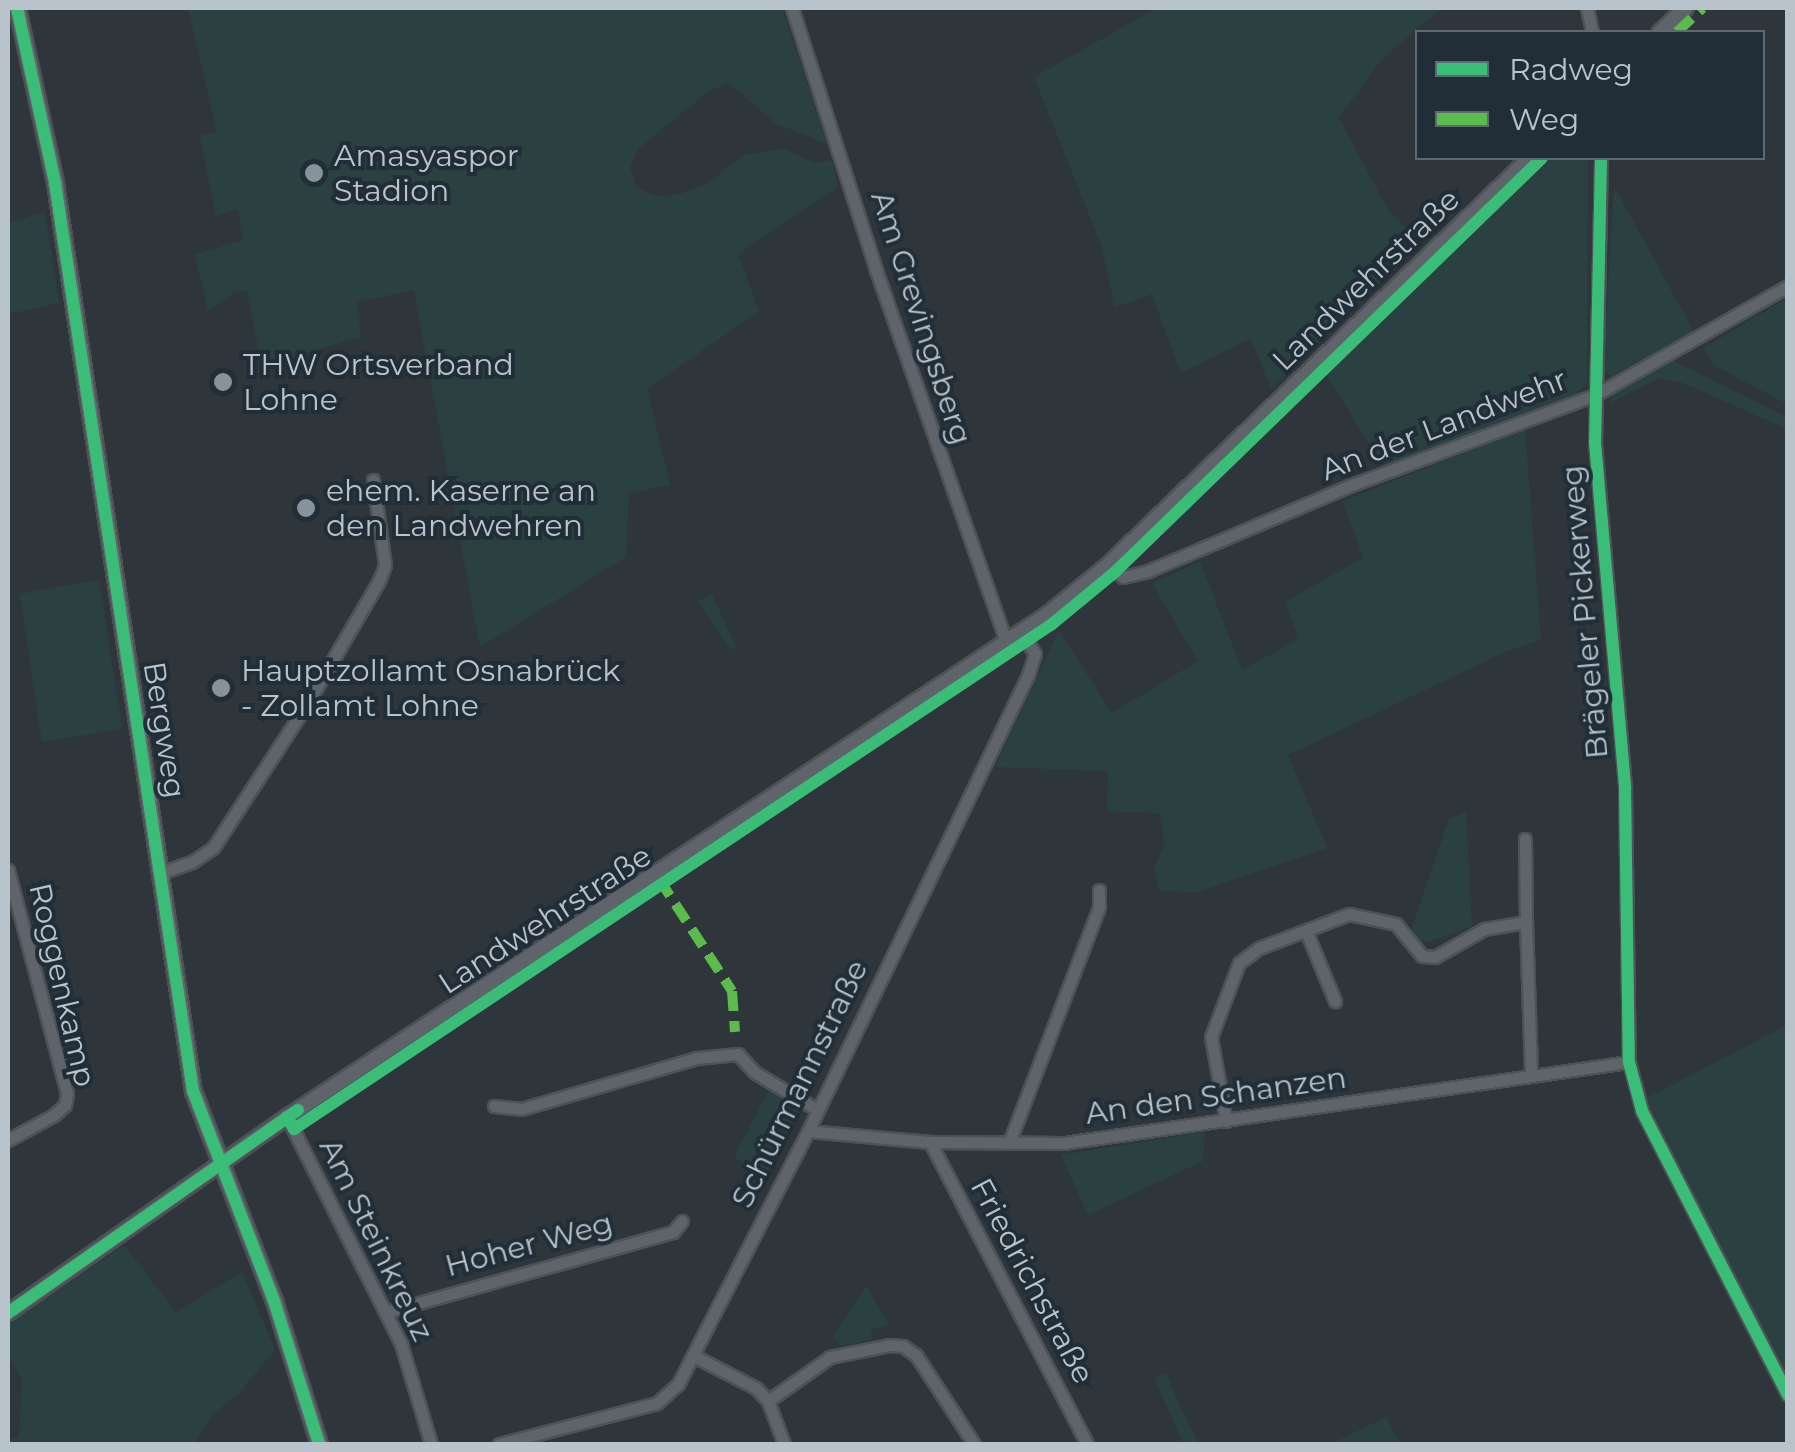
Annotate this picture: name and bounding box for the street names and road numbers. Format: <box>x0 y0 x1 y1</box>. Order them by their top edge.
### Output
street label: Landwehrstraße <box>1265 182 1467 378</box>
street label: Am Grevingsberg <box>863 187 979 449</box>
street label: An der Landwehr <box>1316 362 1572 488</box>
street label: Brägeler Pickerweg <box>1554 464 1616 760</box>
street label: Bergweg <box>135 659 193 801</box>
street label: Landwehrstraße <box>432 838 658 1002</box>
street label: Roggenkamp <box>21 880 103 1090</box>
street label: Schürmannstraße <box>724 954 876 1214</box>
street label: An den Schanzen <box>1083 1060 1349 1132</box>
street label: Am Steinkreuz <box>311 1133 441 1347</box>
street label: Friedrichstraße <box>963 1172 1101 1390</box>
street label: Hoher Weg <box>441 1205 617 1285</box>

